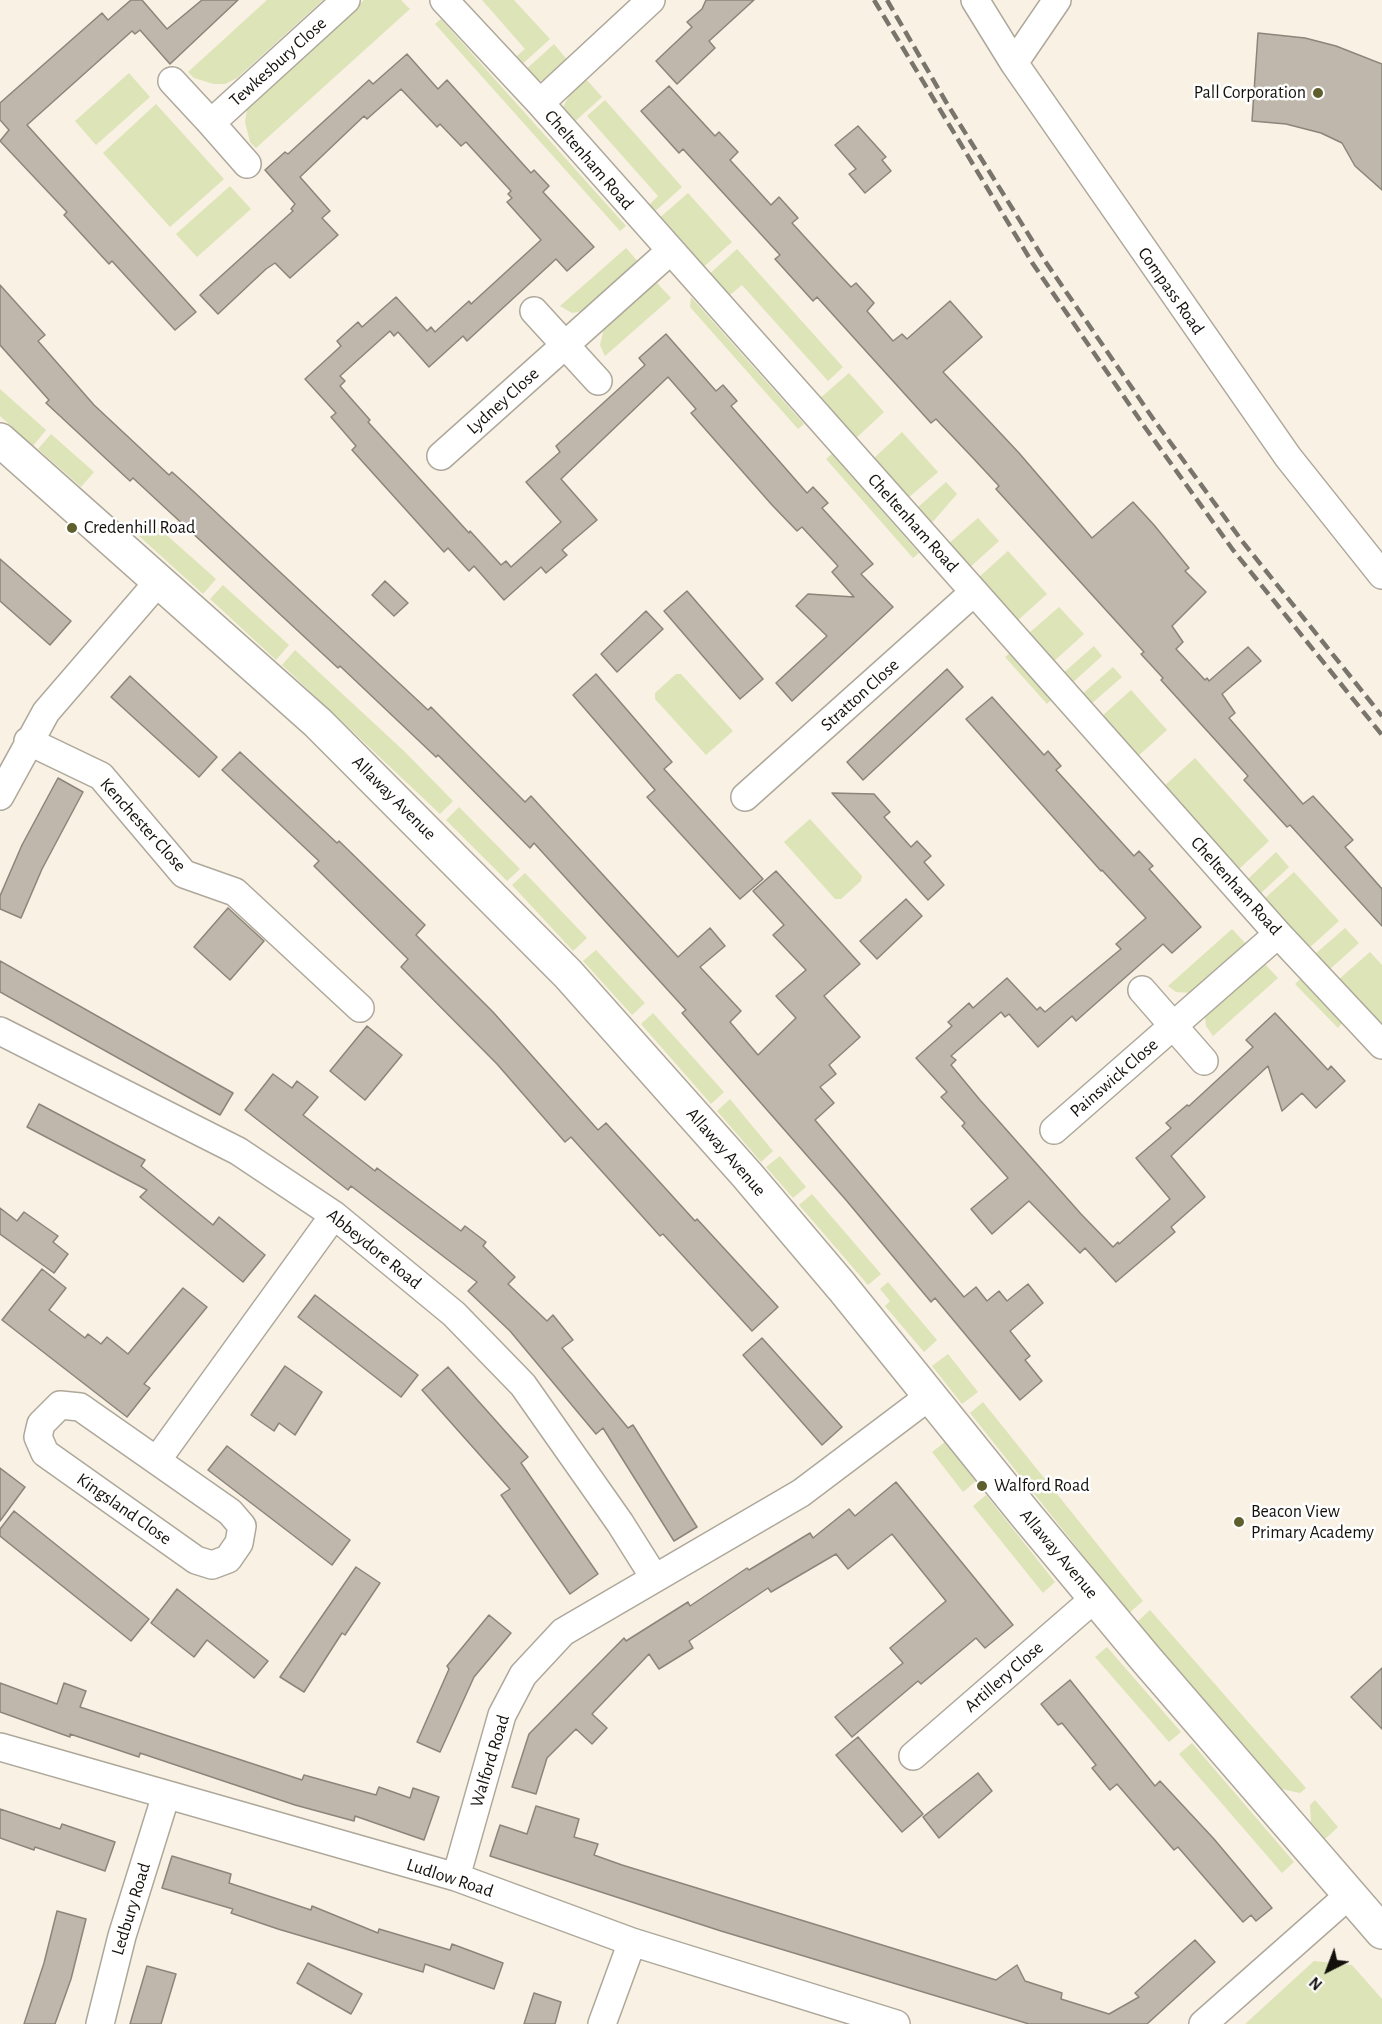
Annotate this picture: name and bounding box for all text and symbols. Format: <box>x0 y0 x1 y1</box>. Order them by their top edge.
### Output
street label: Tewkesbury Close <box>225 13 331 111</box>
place label: Pall Corporation <box>1194 82 1306 104</box>
marker: Pall Corporation <box>1311 86 1325 100</box>
street label: Cheltenham Road <box>540 106 638 214</box>
street label: Compass Road <box>1133 243 1209 339</box>
street label: Lydney Close <box>462 363 544 439</box>
street label: Cheltenham Road <box>863 469 963 577</box>
place label: Credenhill Road <box>84 517 195 539</box>
marker: Credenhill Road <box>65 521 79 535</box>
street label: Stratton Close <box>816 654 904 736</box>
street label: Allaway Avenue <box>347 751 441 845</box>
street label: Kenchester Close <box>95 774 191 876</box>
street label: Cheltenham Road <box>1186 832 1286 940</box>
street label: Painswick Close <box>1066 1034 1162 1122</box>
street label: Allaway Avenue <box>682 1103 770 1201</box>
street label: Abbeydore Road <box>322 1204 426 1294</box>
street label: Kingsland Close <box>72 1468 176 1550</box>
place label: Walford Road <box>994 1475 1090 1497</box>
marker: Walford Road <box>975 1479 989 1493</box>
place label: Beacon View Primary Academy <box>1251 1501 1374 1544</box>
street label: Allaway Avenue <box>1015 1505 1103 1603</box>
marker: Beacon View Primary Academy <box>1232 1515 1246 1529</box>
street label: Artillery Close <box>960 1637 1048 1717</box>
street label: Walford Road <box>466 1712 514 1810</box>
street label: Ludlow Road <box>404 1854 496 1902</box>
street label: Ledbury Road <box>107 1860 155 1958</box>
north arrow <box>1298 1940 1358 2000</box>
text: N <box>1306 1974 1325 1993</box>

